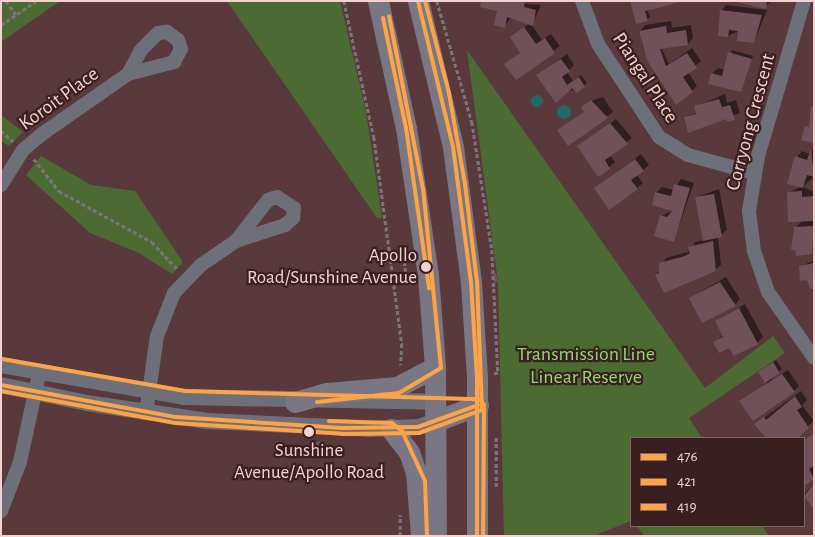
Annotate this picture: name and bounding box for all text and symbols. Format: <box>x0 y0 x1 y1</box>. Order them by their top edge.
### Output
street label: Piangal Place <box>607 28 683 128</box>
street label: Corryong Crescent <box>721 51 781 193</box>
street label: Koroit Place <box>15 62 103 136</box>
place label: Apollo Road/Sunshine Avenue <box>247 245 417 289</box>
marker: Apollo Road/Sunshine Avenue <box>421 262 431 272</box>
park label: Transmission Line Linear Reserve <box>517 343 655 390</box>
marker: Sunshine Avenue/Apollo Road <box>304 427 314 437</box>
legend <box>630 437 805 527</box>
place label: Sunshine Avenue/Apollo Road <box>234 440 384 484</box>
text: 476 <box>677 449 698 464</box>
text: 421 <box>677 474 696 489</box>
text: 419 <box>677 499 696 514</box>

